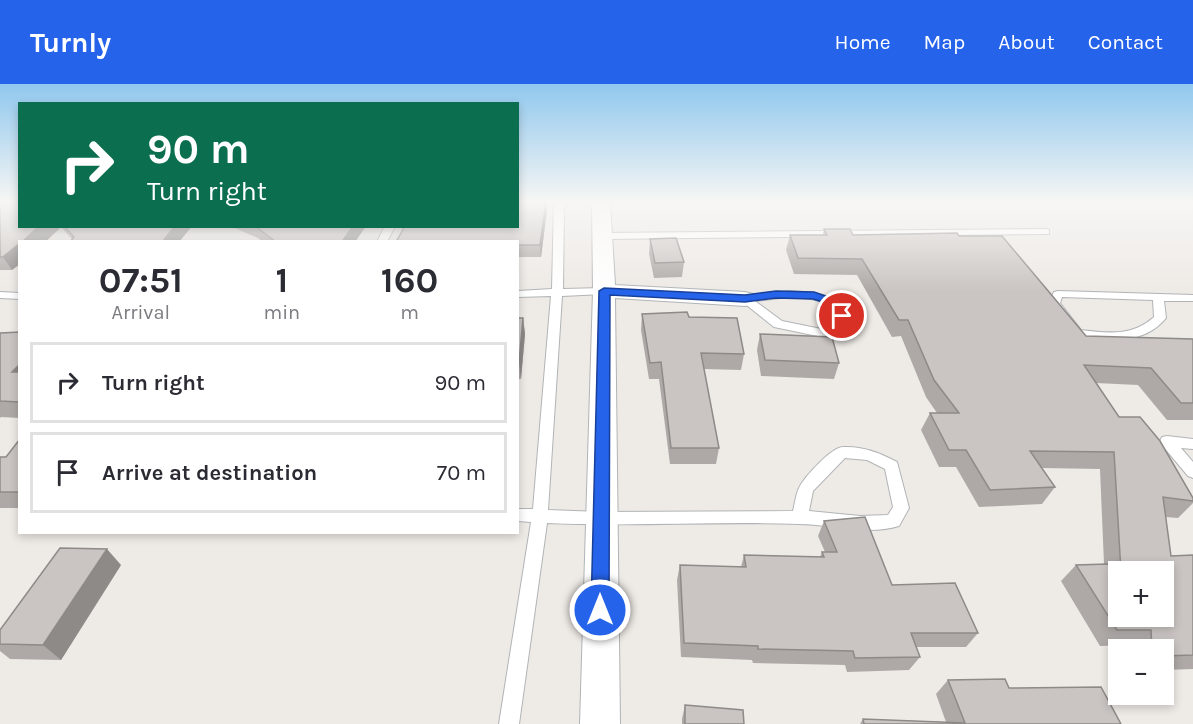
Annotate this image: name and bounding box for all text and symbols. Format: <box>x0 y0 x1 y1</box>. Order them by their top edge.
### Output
text: Turnly <box>30 26 111 59</box>
text: Home <box>835 30 891 54</box>
text: Map <box>924 30 965 54</box>
text: About <box>998 30 1055 54</box>
text: Contact <box>1088 30 1163 54</box>
text: 90 m <box>147 124 250 174</box>
icon: right <box>48 126 126 204</box>
text: Turn right <box>147 175 267 207</box>
text: 07:51 <box>99 259 183 301</box>
text: 1 <box>275 259 288 301</box>
text: 160 <box>381 259 438 301</box>
pin <box>816 290 867 341</box>
icon: arrive <box>825 299 858 332</box>
text: Arrival <box>111 301 170 324</box>
text: min <box>263 301 300 324</box>
text: m <box>400 301 419 324</box>
icon: right <box>51 366 84 399</box>
text: Turn right <box>102 370 205 396</box>
text: 90 m <box>434 370 486 396</box>
icon: arrive <box>51 456 84 489</box>
text: Arrive at destination <box>102 460 317 486</box>
text: 70 m <box>437 460 486 486</box>
map controls <box>1108 561 1174 705</box>
button: + <box>1108 561 1174 627</box>
position arrow <box>568 578 632 642</box>
button: − <box>1108 639 1174 705</box>

